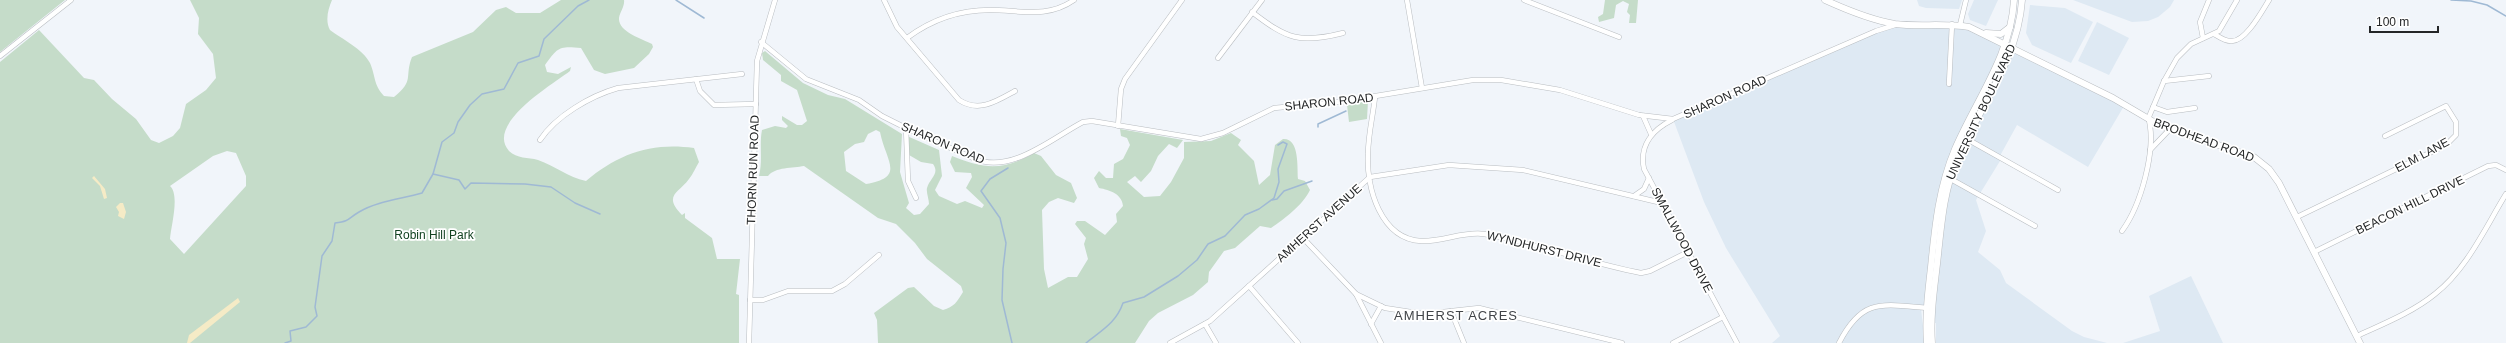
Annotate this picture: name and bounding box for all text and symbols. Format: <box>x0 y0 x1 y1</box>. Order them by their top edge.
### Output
scale bar <box>2370 8 2438 34</box>
text: 100 m <box>2376 15 2409 29</box>
street label: UNIVERSITY BOULEVARD <box>1943 42 2019 182</box>
street label: SHARON ROAD <box>1681 72 1769 122</box>
street label: SHARON ROAD <box>1284 90 1374 114</box>
street label: THORN RUN ROAD <box>744 114 762 225</box>
street label: BRODHEAD ROAD <box>2152 115 2257 165</box>
street label: SHARON ROAD <box>899 119 987 167</box>
street label: ELM LANE <box>2393 135 2451 175</box>
street label: BEACON HILL DRIVE <box>2353 173 2467 237</box>
street label: AMHERST AVENUE <box>1274 181 1364 265</box>
street label: SMALLWOOD DRIVE <box>1648 185 1716 295</box>
park label: Robin Hill Park <box>394 228 475 242</box>
street label: WYNDHURST DRIVE <box>1485 228 1603 270</box>
district label: AMHERST ACRES <box>1394 308 1518 323</box>

